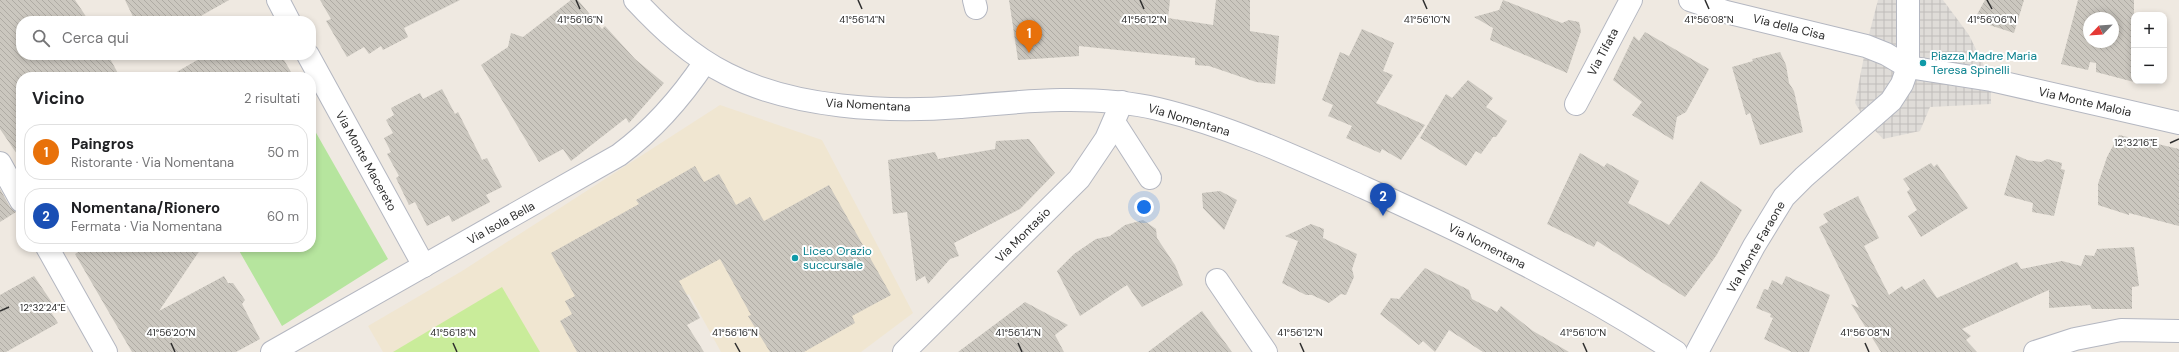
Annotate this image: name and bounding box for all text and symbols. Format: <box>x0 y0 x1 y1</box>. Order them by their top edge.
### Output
street label: Via della Cisa <box>1751 10 1827 44</box>
north arrow <box>2083 12 2119 48</box>
map controls <box>2131 12 2167 84</box>
button: + <box>2131 12 2167 48</box>
text: 41°56'16"N <box>557 13 603 26</box>
text: 41°56'14"N <box>839 13 885 26</box>
text: 41°56'12"N <box>1121 13 1167 26</box>
text: 41°56'10"N <box>1404 13 1450 26</box>
text: 41°56'08"N <box>1684 13 1734 26</box>
text: 41°56'06"N <box>1967 13 2017 26</box>
search box <box>16 16 316 60</box>
pin: 1 <box>1016 20 1042 53</box>
street label: Via Tifata <box>1584 25 1622 79</box>
icon: search <box>30 27 52 49</box>
text: Cerca qui <box>62 28 129 48</box>
place label: Piazza Madre Maria Teresa Spinelli <box>1931 48 2037 78</box>
button: − <box>2131 48 2167 84</box>
marker: Piazza Madre Maria Teresa Spinelli <box>1918 58 1928 68</box>
street label: Via Monte Maloia <box>2037 84 2133 120</box>
text: Vicino <box>32 87 85 109</box>
text: 2 risultati <box>244 90 300 107</box>
street label: Via Nomentana <box>825 95 911 115</box>
street label: Via Nomentana <box>1146 100 1232 140</box>
street label: Via Monte Macereto <box>332 108 400 214</box>
text: Paingros <box>71 134 134 154</box>
text: 12°32'16"E <box>2114 136 2158 149</box>
text: 1 <box>44 144 48 161</box>
text: 50 m <box>267 144 299 161</box>
text: Ristorante · Via Nomentana <box>71 154 234 171</box>
pin: 2 <box>1370 183 1396 216</box>
your location <box>1134 197 1154 217</box>
text: Nomentana/Rionero <box>71 198 220 218</box>
street label: Via Isola Bella <box>464 198 538 248</box>
street label: Via Monte Faraone <box>1723 198 1789 296</box>
street label: Via Montasio <box>992 204 1054 266</box>
text: 2 <box>42 208 50 225</box>
text: 60 m <box>267 208 299 225</box>
text: Fermata · Via Nomentana <box>71 218 222 235</box>
street label: Via Nomentana <box>1445 220 1529 272</box>
place label: Liceo Orazio succursale <box>803 243 872 273</box>
marker: Liceo Orazio succursale <box>790 253 800 263</box>
text: 12°32'24"E <box>20 301 66 314</box>
text: 41°56'20"N <box>147 326 196 339</box>
text: 41°56'18"N <box>430 326 476 339</box>
text: 41°56'16"N <box>712 326 758 339</box>
text: 41°56'14"N <box>995 326 1041 339</box>
text: 41°56'12"N <box>1277 326 1323 339</box>
text: 41°56'10"N <box>1560 326 1606 339</box>
text: 41°56'08"N <box>1840 326 1890 339</box>

